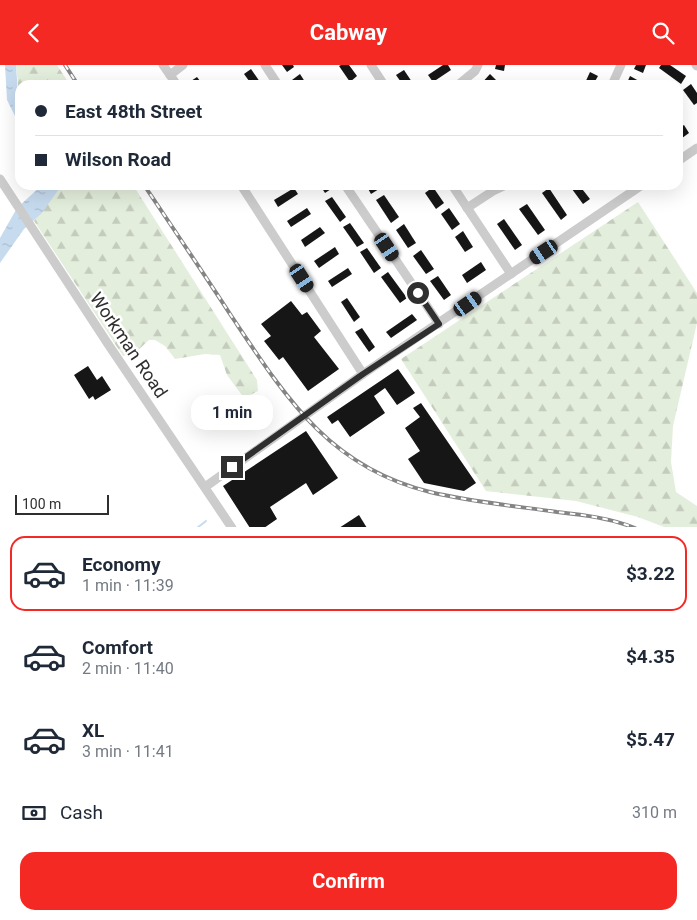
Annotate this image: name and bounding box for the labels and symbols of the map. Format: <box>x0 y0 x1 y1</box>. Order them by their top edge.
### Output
car <box>372 230 401 264</box>
car <box>527 237 560 267</box>
car <box>287 261 316 295</box>
route start <box>407 282 429 304</box>
street label: Workman Road <box>86 288 172 402</box>
car <box>451 289 484 319</box>
callout: 1 min <box>191 395 273 429</box>
route end <box>221 456 243 478</box>
scale bar <box>15 493 109 516</box>

